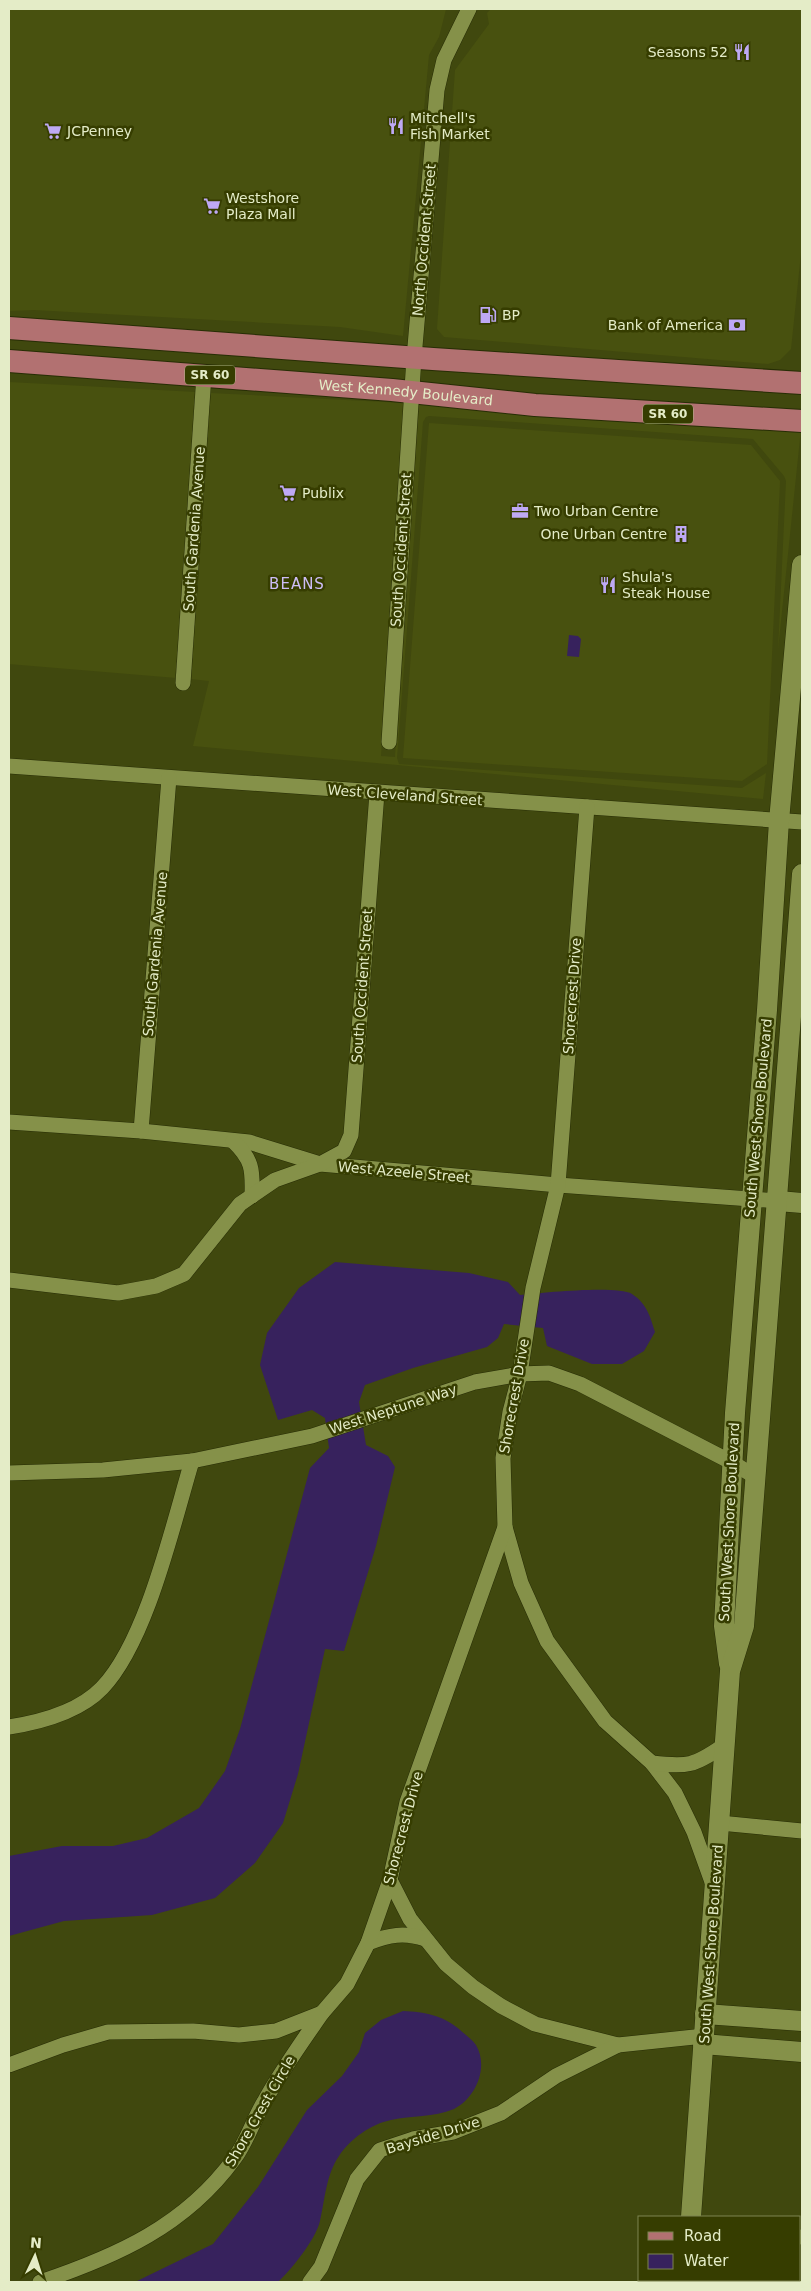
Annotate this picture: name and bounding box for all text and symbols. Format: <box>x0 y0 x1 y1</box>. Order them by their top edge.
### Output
restaurant icon: Seasons 52 <box>732 42 752 62</box>
place label: Seasons 52 <box>648 44 728 60</box>
place label: Mitchell's Fish Market <box>410 110 490 142</box>
restaurant icon: Mitchell's Fish Market <box>386 116 406 136</box>
supermarket icon: JCPenney <box>43 121 63 141</box>
place label: JCPenney <box>66 123 132 139</box>
street label: North Occident Street <box>409 163 439 317</box>
place label: Westshore Plaza Mall <box>226 190 299 222</box>
supermarket icon: Westshore Plaza Mall <box>202 196 222 216</box>
fuel station icon: BP <box>478 305 498 325</box>
place label: BP <box>502 307 520 323</box>
bank icon: Bank of America <box>727 315 747 335</box>
place label: Bank of America <box>608 317 723 333</box>
road number: SR 60 <box>185 366 235 384</box>
street label: West Kennedy Boulevard <box>318 376 494 409</box>
road number: SR 60 <box>643 404 693 424</box>
street label: South Gardenia Avenue <box>180 446 208 612</box>
street label: South Occident Street <box>388 472 414 628</box>
supermarket icon: Publix <box>278 483 298 503</box>
place label: Publix <box>302 485 344 501</box>
office icon: Two Urban Centre <box>510 501 530 521</box>
place label: Two Urban Centre <box>533 503 658 519</box>
building icon: One Urban Centre <box>671 524 691 544</box>
place label: One Urban Centre <box>540 526 667 542</box>
place label: Shula's Steak House <box>622 569 710 601</box>
district label: BEANS <box>269 575 325 593</box>
restaurant icon: Shula's Steak House <box>598 575 618 595</box>
street label: West Cleveland Street <box>327 782 484 808</box>
street label: South Gardenia Avenue <box>140 871 170 1037</box>
street label: South Occident Street <box>349 908 375 1064</box>
street label: Shorecrest Drive <box>560 937 584 1055</box>
street label: South West Shore Boulevard <box>741 1018 775 1218</box>
street label: West Azeele Street <box>337 1158 471 1186</box>
street label: Shorecrest Drive <box>496 1337 532 1455</box>
street label: West Neptune Way <box>327 1381 459 1437</box>
street label: South West Shore Boulevard <box>716 1422 742 1622</box>
street label: Shorecrest Drive <box>380 1770 426 1886</box>
street label: South West Shore Boulevard <box>696 1844 726 2044</box>
street label: Shore Crest Circle <box>222 2053 298 2169</box>
street label: Bayside Drive <box>384 2113 482 2157</box>
legend <box>638 2216 801 2281</box>
text: Road <box>684 2227 722 2245</box>
north arrow <box>10 2231 60 2281</box>
text: N <box>30 2235 42 2251</box>
text: Water <box>684 2252 729 2270</box>

